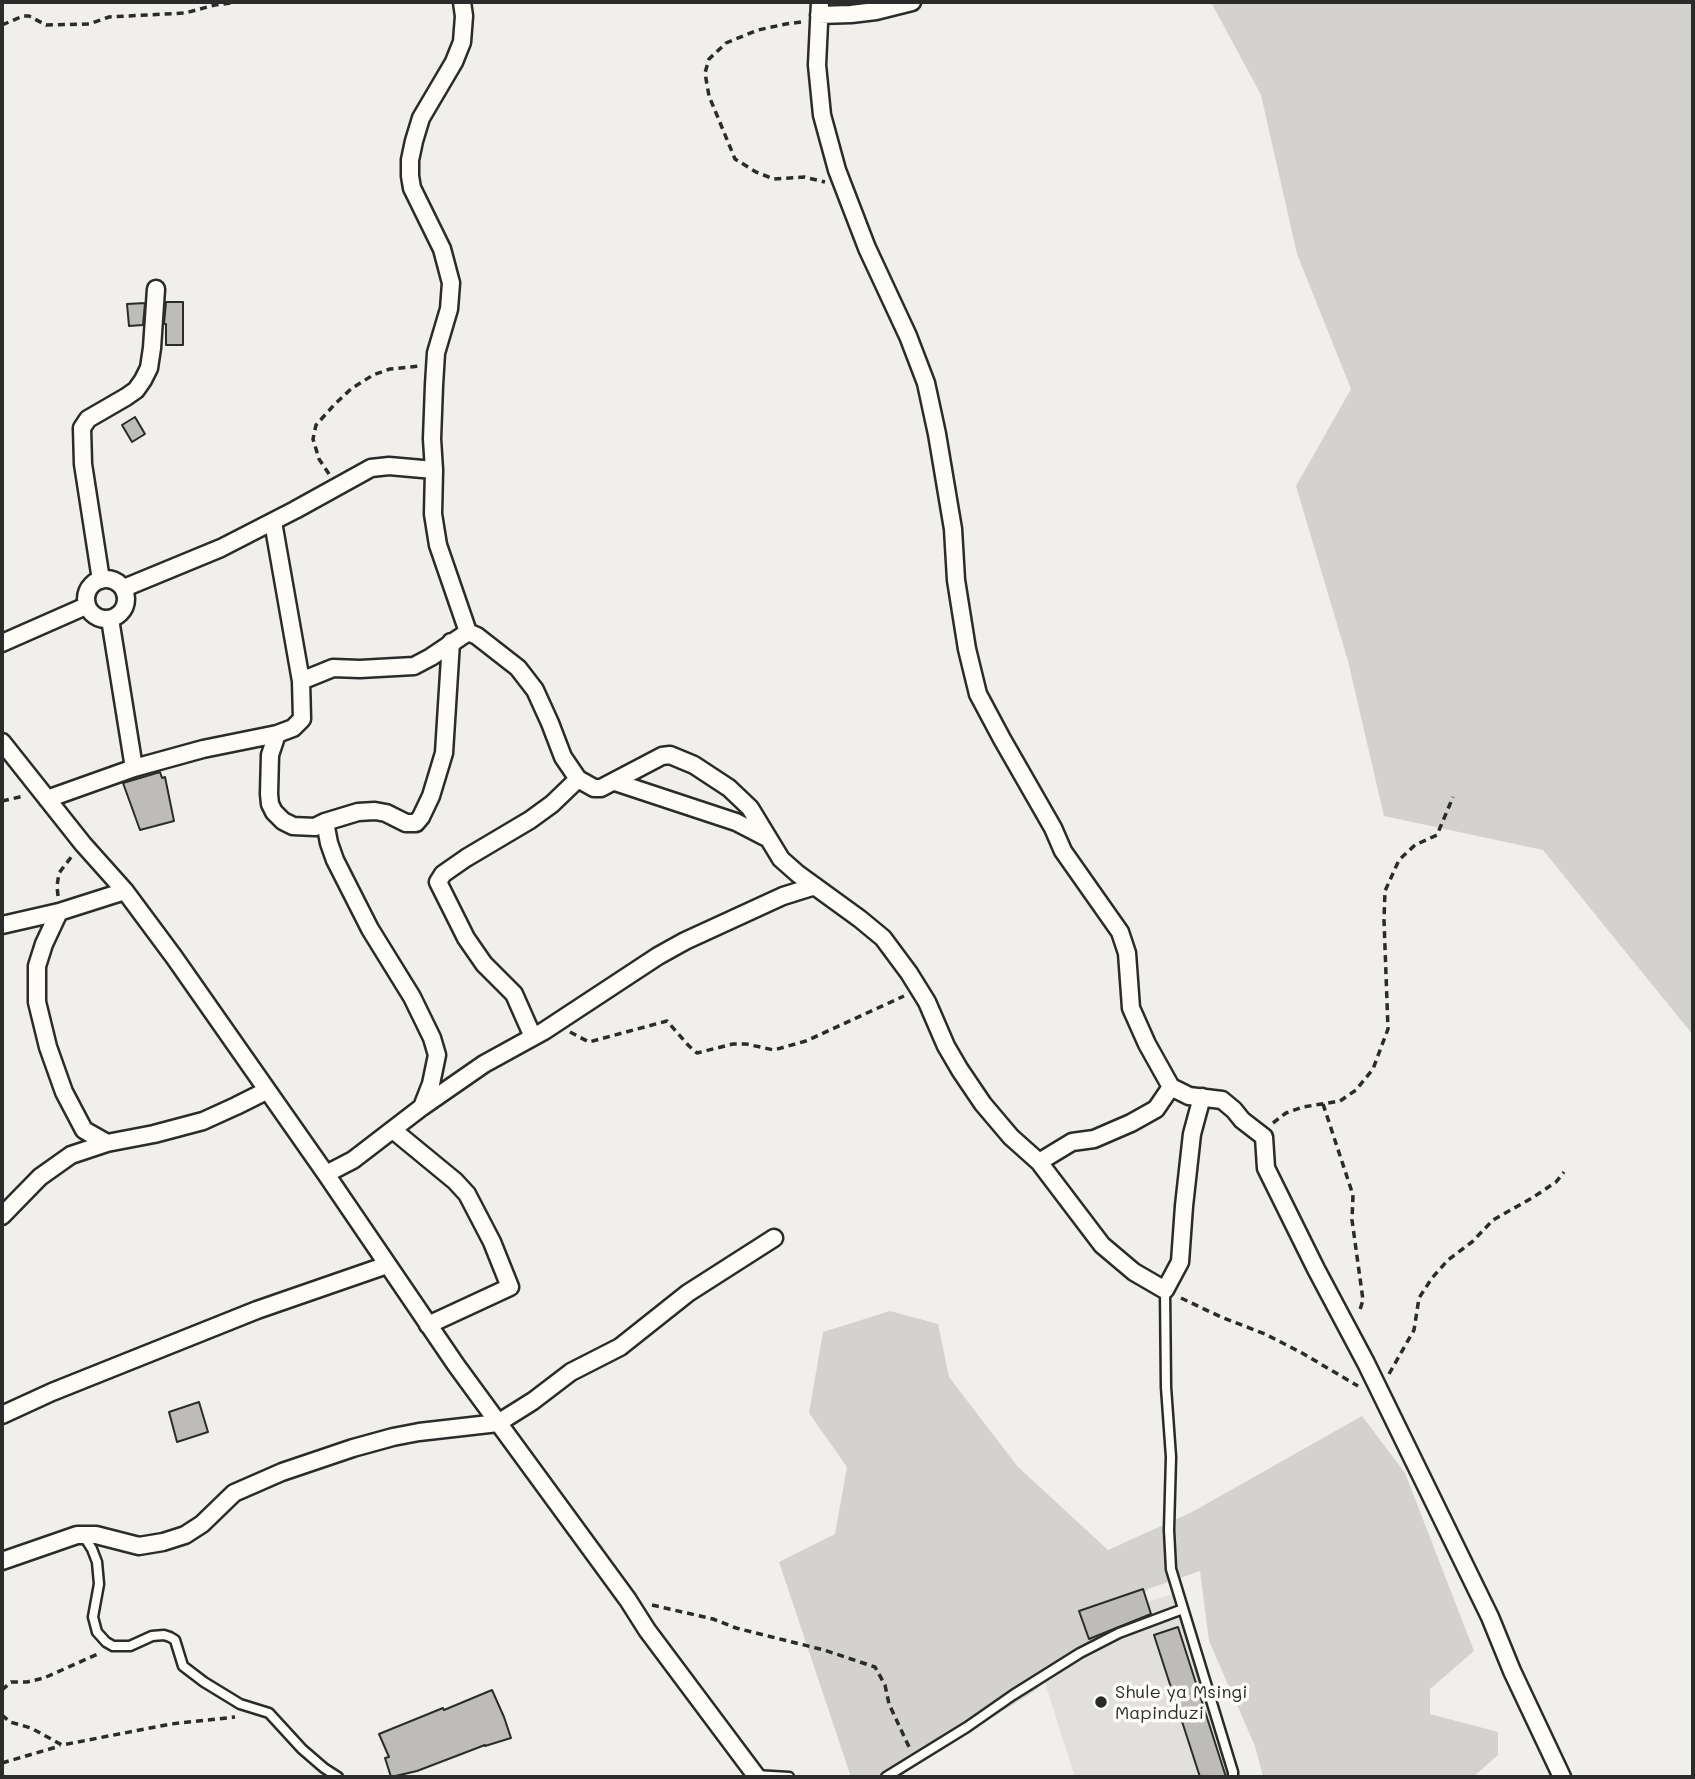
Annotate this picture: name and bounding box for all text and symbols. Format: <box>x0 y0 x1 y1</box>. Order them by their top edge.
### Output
place label: Shule ya Msingi Mapinduzi <box>1115 1681 1247 1724</box>
marker: Shule ya Msingi Mapinduzi <box>1093 1694 1109 1710</box>

